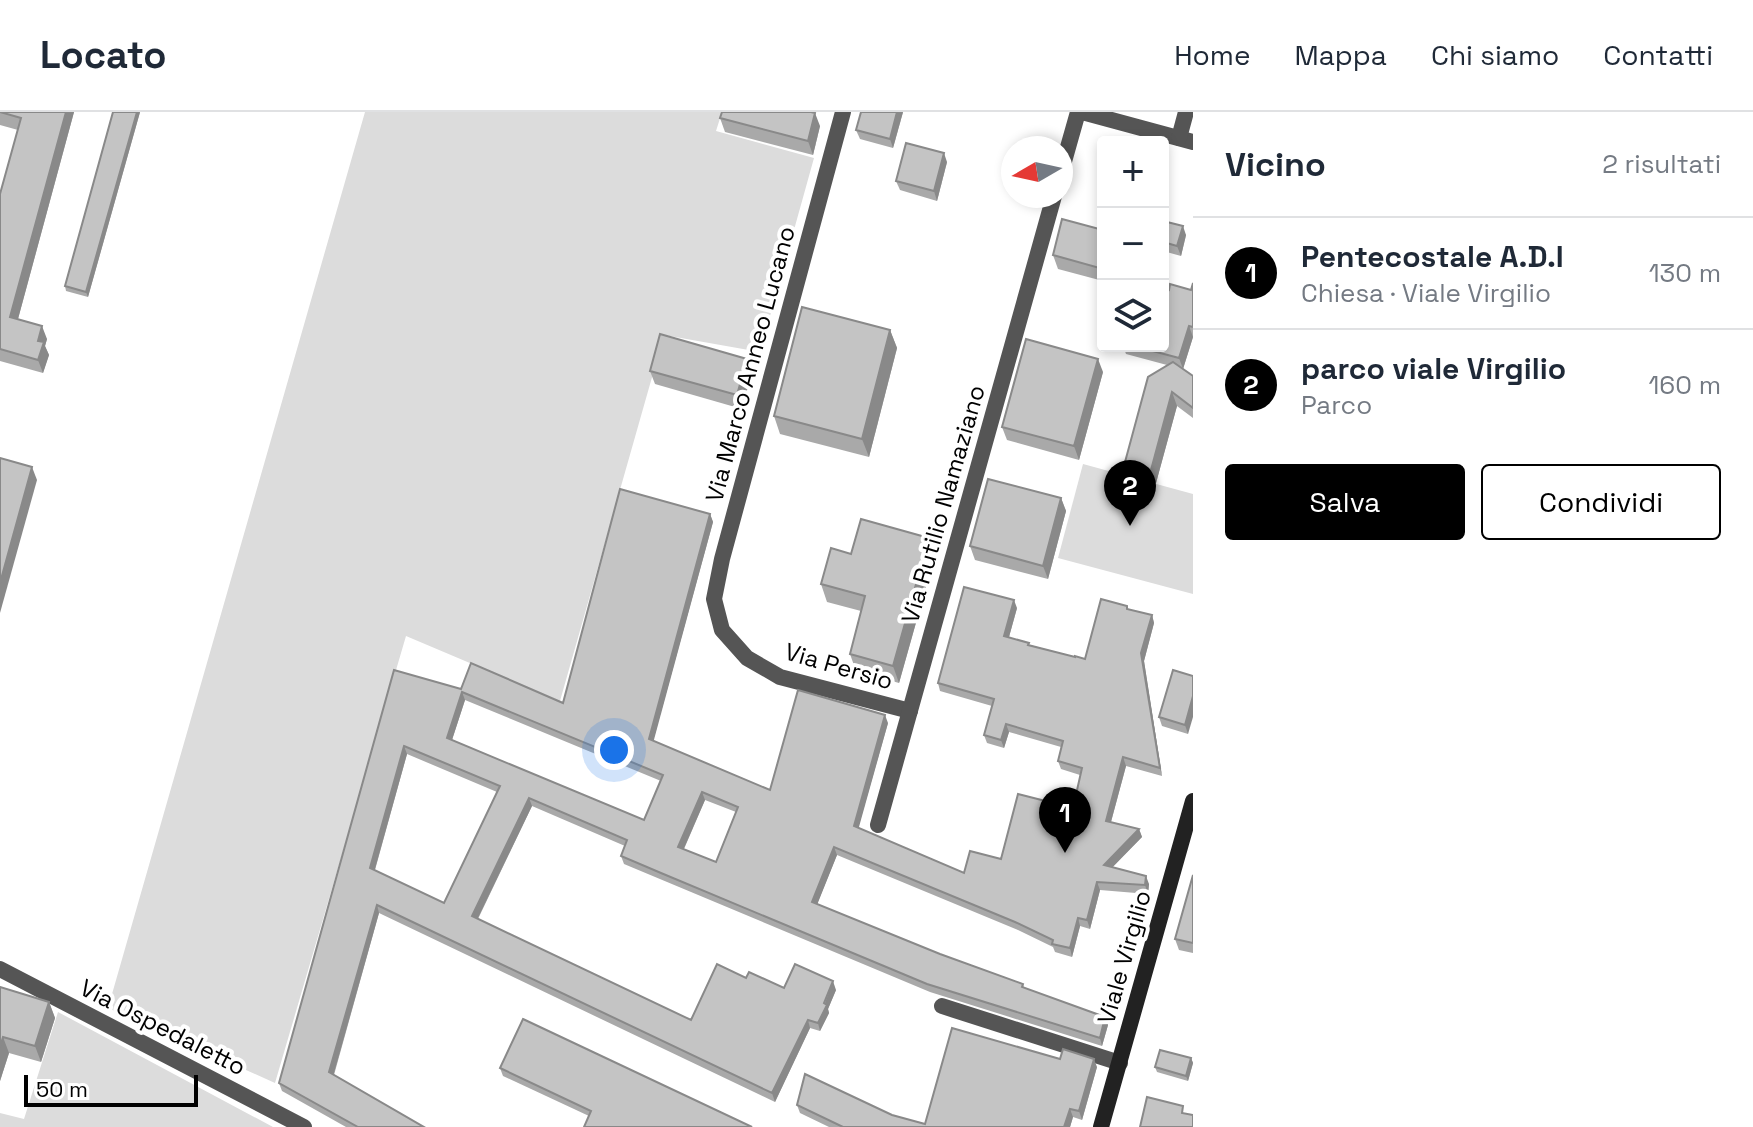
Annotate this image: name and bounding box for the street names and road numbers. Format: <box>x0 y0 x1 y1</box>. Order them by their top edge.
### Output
street label: Via Marco Anneo Lucano <box>698 223 802 505</box>
street label: Via Rutilio Namaziano <box>894 381 992 627</box>
street label: Via Persio <box>781 636 897 696</box>
street label: Viale Virgilio <box>1090 887 1158 1027</box>
street label: Via Ospedaletto <box>75 972 251 1082</box>

